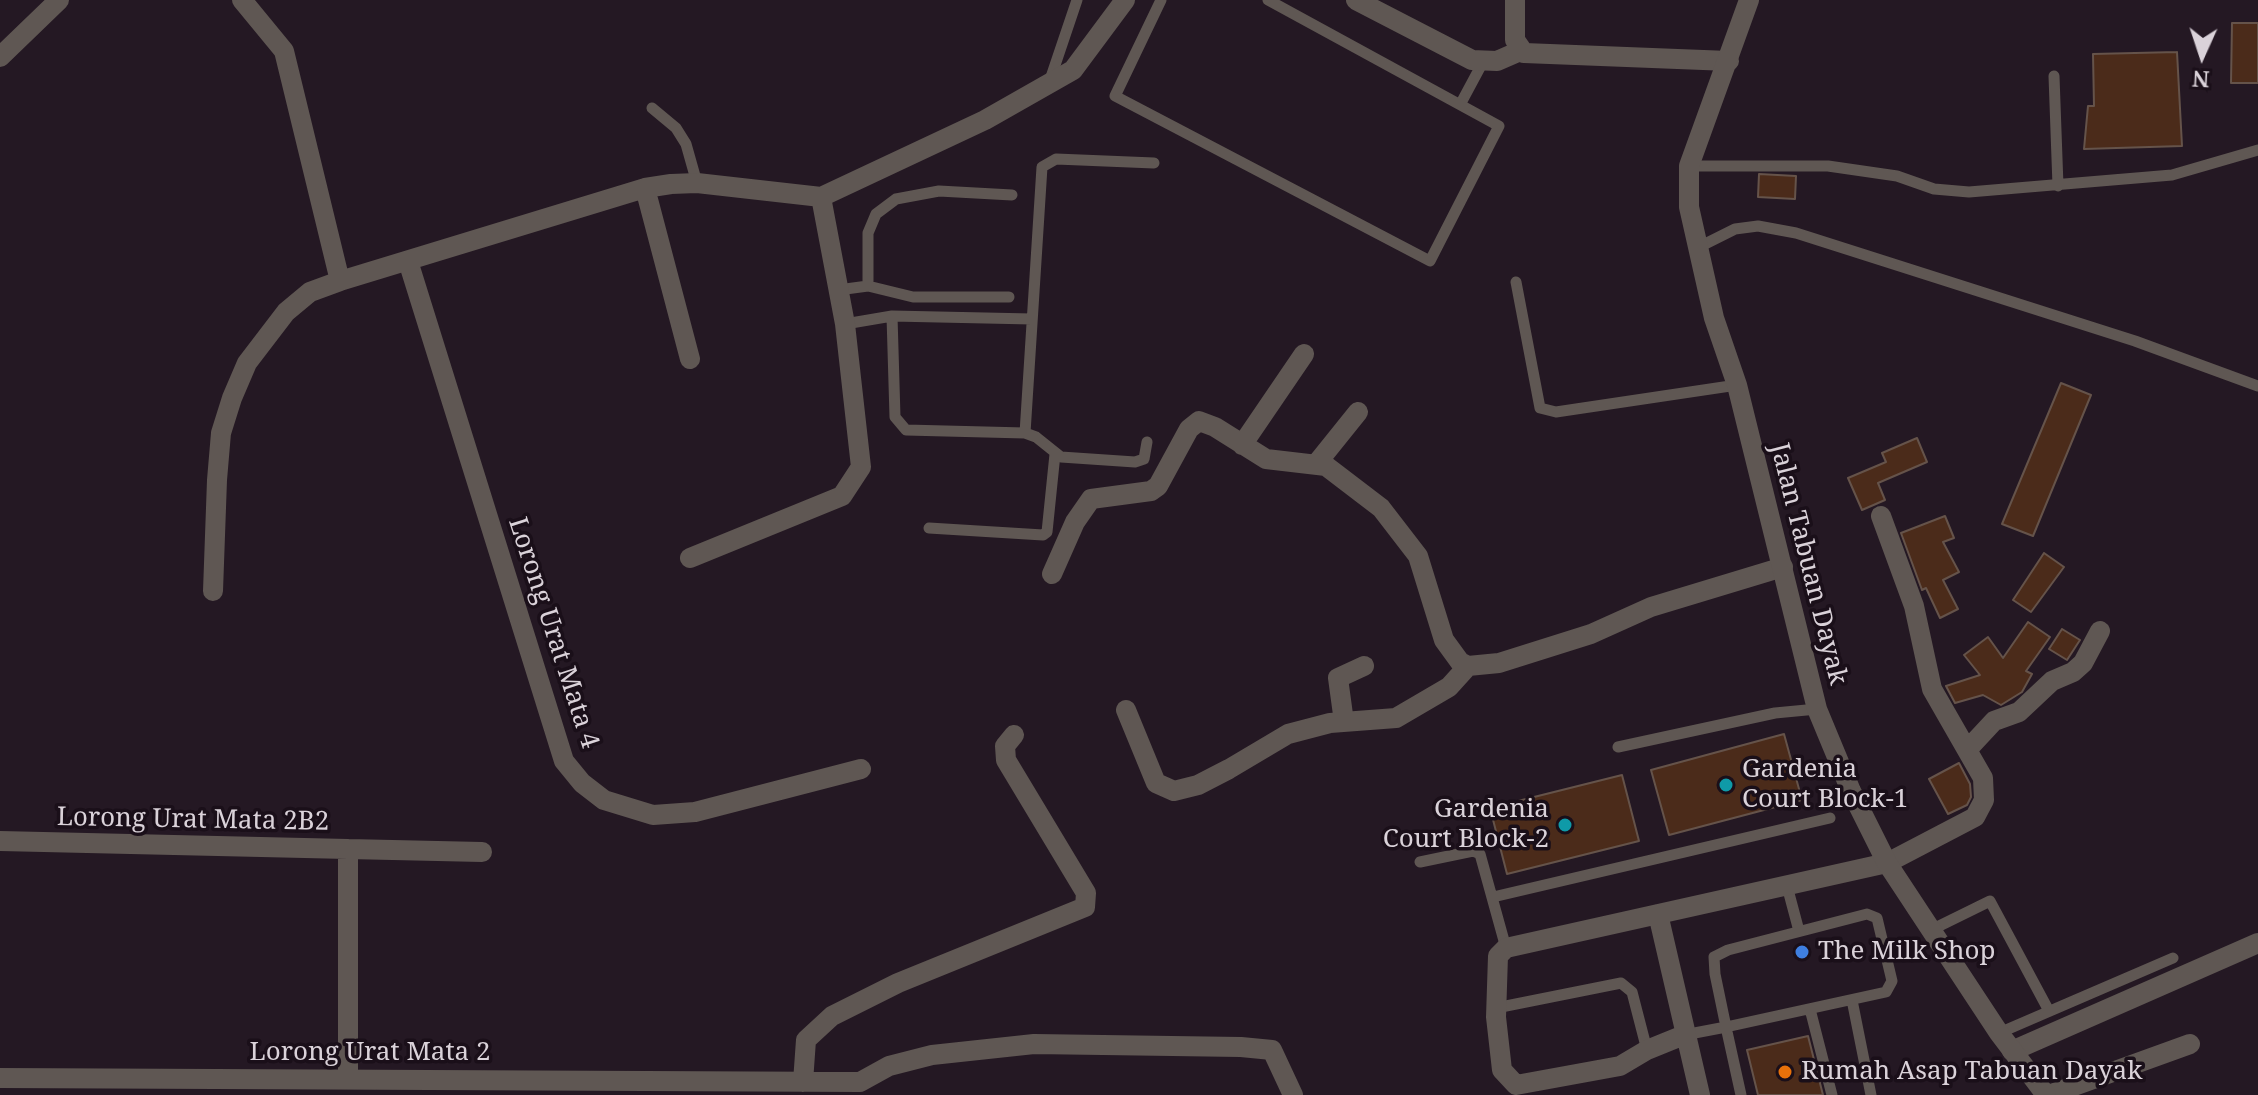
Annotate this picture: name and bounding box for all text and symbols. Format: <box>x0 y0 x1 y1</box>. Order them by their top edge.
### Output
north arrow <box>2162 16 2242 96</box>
text: N <box>2191 65 2210 95</box>
street label: Jalan Tabuan Dayak <box>1763 440 1853 688</box>
street label: Lorong Urat Mata 4 <box>501 514 605 752</box>
place label: Gardenia Court Block-1 <box>1742 754 1908 816</box>
marker: Gardenia Court Block-1 <box>1717 776 1735 794</box>
place label: Gardenia Court Block-2 <box>1383 794 1549 856</box>
street label: Lorong Urat Mata 2B2 <box>56 802 330 838</box>
marker: Gardenia Court Block-2 <box>1556 816 1574 834</box>
place label: The Milk Shop <box>1818 936 1995 968</box>
marker: The Milk Shop <box>1793 943 1811 961</box>
street label: Lorong Urat Mata 2 <box>250 1037 490 1069</box>
place label: Rumah Asap Tabuan Dayak <box>1801 1056 2142 1088</box>
marker: Rumah Asap Tabuan Dayak <box>1776 1063 1794 1081</box>

